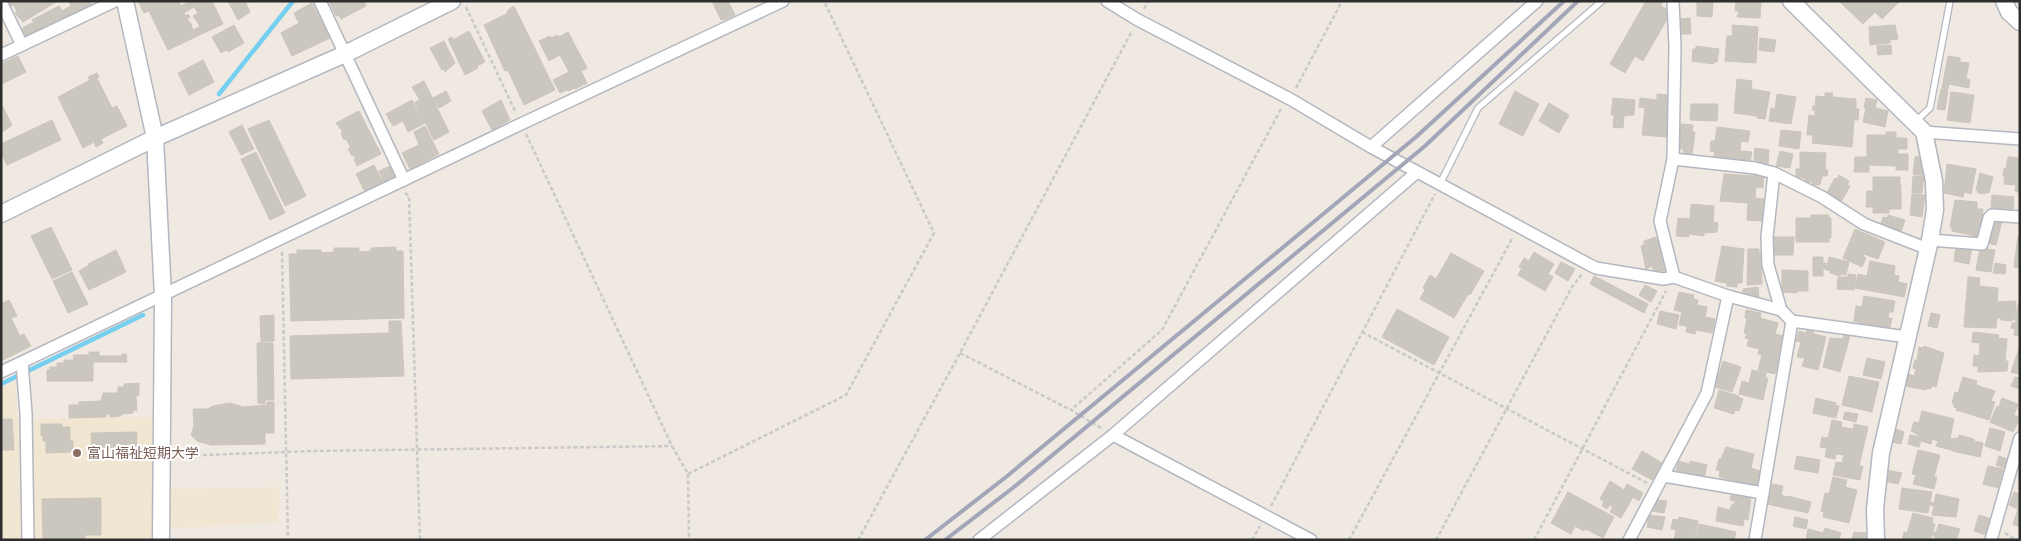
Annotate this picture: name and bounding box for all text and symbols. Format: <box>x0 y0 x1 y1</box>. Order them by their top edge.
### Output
place label: 富山福祉短期大学 <box>87 444 199 462</box>
marker: 富山福祉短期大学 <box>71 447 83 459</box>

